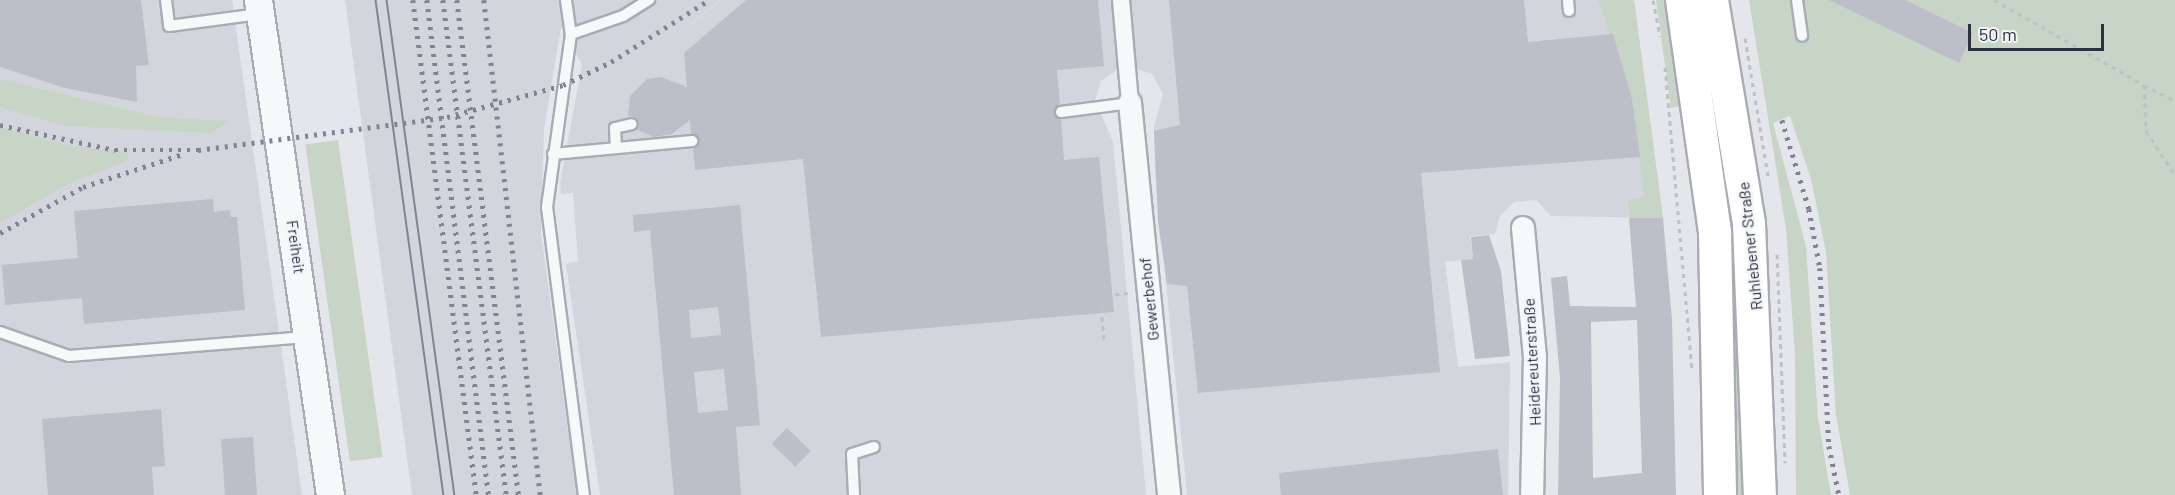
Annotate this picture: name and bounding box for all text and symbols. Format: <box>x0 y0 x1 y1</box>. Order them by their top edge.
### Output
scale bar <box>1971 12 2108 50</box>
text: 50 m <box>1979 23 2017 45</box>
street label: Ruhlebener Straße <box>1734 181 1766 311</box>
street label: Freiheit <box>283 219 309 275</box>
street label: Gewerbehof <box>1135 256 1163 342</box>
street label: Heidereuterstraße <box>1519 298 1545 426</box>

